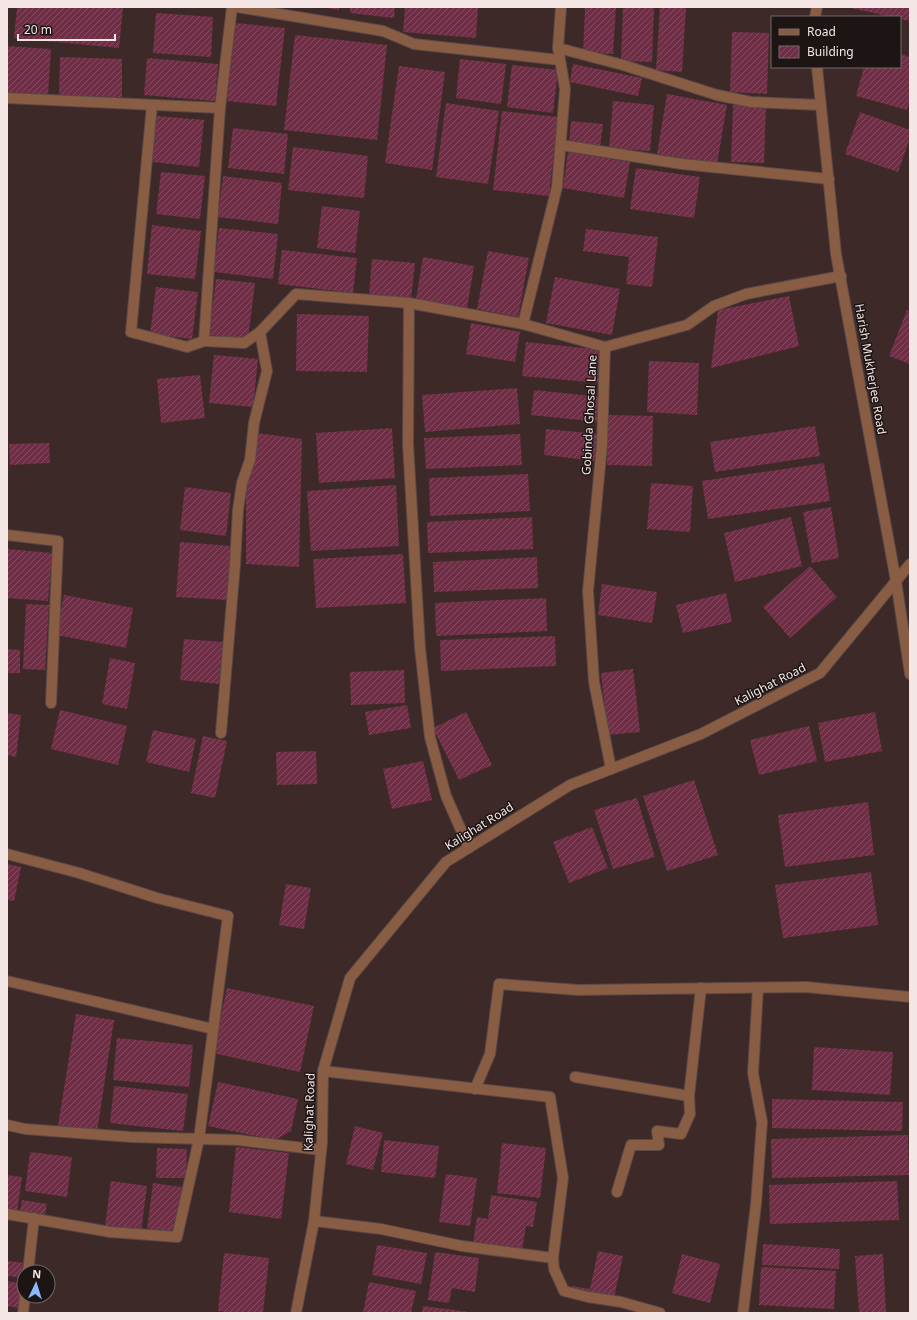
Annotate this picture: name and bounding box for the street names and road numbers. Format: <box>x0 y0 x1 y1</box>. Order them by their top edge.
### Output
street label: Harish Mukherjee Road <box>851 302 891 436</box>
street label: Gobinda Ghosal Lane <box>577 354 601 476</box>
street label: Kalighat Road <box>731 659 809 709</box>
street label: Kalighat Road <box>441 798 517 854</box>
street label: Kalighat Road <box>299 1073 319 1151</box>

